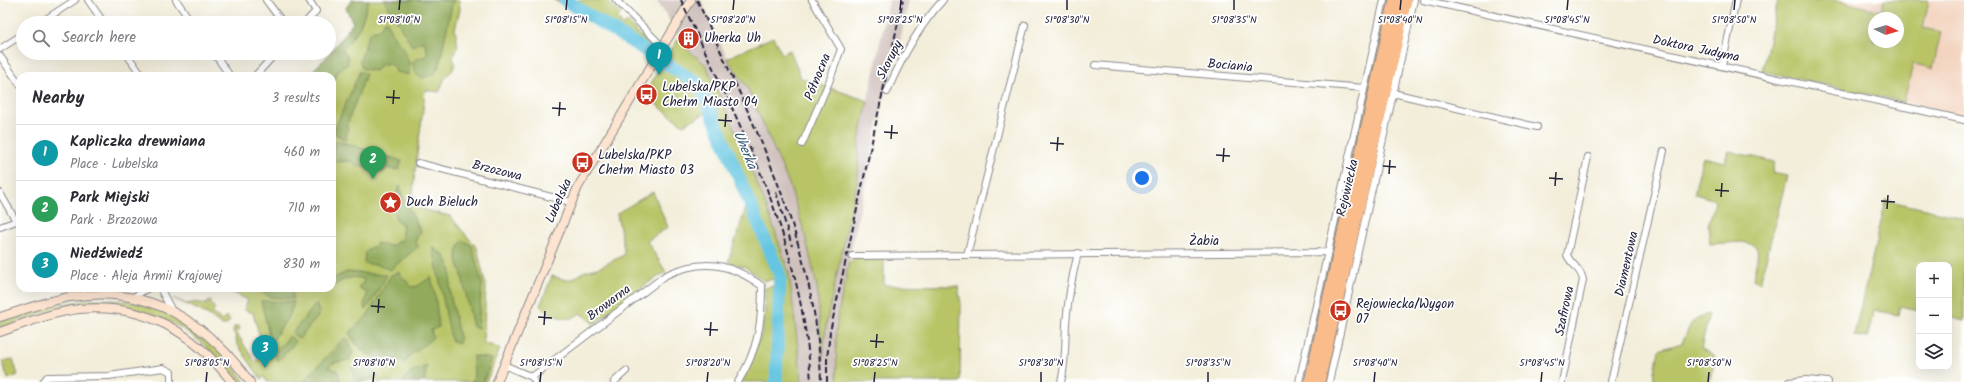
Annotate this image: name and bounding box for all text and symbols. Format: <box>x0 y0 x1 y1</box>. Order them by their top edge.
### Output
text: 51°08'10"N <box>378 12 421 28</box>
text: 51°08'15"N <box>545 12 588 28</box>
text: 51°08'20"N <box>710 12 756 28</box>
text: 51°08'25"N <box>877 12 923 28</box>
text: 51°08'30"N <box>1044 12 1090 28</box>
text: 51°08'35"N <box>1211 12 1257 28</box>
text: 51°08'40"N <box>1378 12 1423 28</box>
text: 51°08'45"N <box>1544 12 1590 28</box>
text: 51°08'50"N <box>1712 12 1757 28</box>
north arrow <box>1868 12 1904 48</box>
search box <box>16 16 336 60</box>
building icon: Uherka Uh <box>676 25 702 51</box>
text: Search here <box>62 26 136 50</box>
icon: search <box>30 27 52 49</box>
place label: Uherka Uh <box>704 28 761 49</box>
street label: Doktora Judyma <box>1651 30 1741 68</box>
street label: Skorupy <box>871 36 909 83</box>
pin: 1 <box>646 42 672 75</box>
street label: Północna <box>799 50 837 104</box>
street label: Bociania <box>1207 54 1253 78</box>
place label: Lubelska/PKP Chełm Miasto 04 <box>662 77 758 113</box>
bus stop icon: Lubelska/PKP Chełm Miasto 04 <box>634 81 660 107</box>
text: Nearby <box>32 85 84 112</box>
text: 3 results <box>272 88 320 109</box>
water label: Uherka <box>727 127 763 174</box>
text: Kapliczka drewniana <box>70 130 205 154</box>
text: 1 <box>43 142 47 163</box>
text: 460 m <box>284 142 320 163</box>
place label: Lubelska/PKP Chełm Miasto 03 <box>598 145 694 181</box>
pin: 2 <box>360 146 386 179</box>
bus stop icon: Lubelska/PKP Chełm Miasto 03 <box>570 149 596 175</box>
text: Place · Lubelska <box>70 154 158 175</box>
street label: Brzozowa <box>470 155 524 187</box>
street label: Rejowiecka <box>1331 157 1365 219</box>
your location <box>1132 168 1152 188</box>
street label: Lubelska <box>540 175 578 227</box>
text: Park Miejski <box>70 186 149 210</box>
place icon: Duch Bieluch <box>378 189 404 215</box>
place label: Duch Bieluch <box>406 192 478 213</box>
text: 2 <box>41 198 49 219</box>
text: 710 m <box>288 198 320 219</box>
text: Park · Brzozowa <box>70 210 158 231</box>
street label: Diamentowa <box>1609 229 1645 299</box>
street label: Żabia <box>1189 231 1219 252</box>
text: Niedźwiedź <box>70 242 143 266</box>
text: 3 <box>41 254 49 275</box>
text: 830 m <box>283 254 320 275</box>
map controls <box>1916 262 1952 370</box>
button: + <box>1916 262 1952 298</box>
text: Place · Aleja Armii Krajowej <box>70 266 222 287</box>
street label: Browarna <box>582 279 636 327</box>
street label: Szafirowa <box>1549 284 1581 338</box>
place label: Rejowiecka/Wygon 07 <box>1356 294 1454 330</box>
bus stop icon: Rejowiecka/Wygon 07 <box>1328 298 1354 324</box>
button: − <box>1916 298 1952 334</box>
button: layers <box>1916 334 1952 370</box>
pin: 3 <box>252 335 278 368</box>
text: 51°08'05"N <box>185 355 230 371</box>
text: 51°08'10"N <box>353 355 396 371</box>
text: 51°08'15"N <box>520 355 563 371</box>
text: 51°08'20"N <box>685 355 731 371</box>
text: 51°08'25"N <box>852 355 898 371</box>
text: 51°08'30"N <box>1018 355 1064 371</box>
text: 51°08'35"N <box>1185 355 1231 371</box>
text: 51°08'40"N <box>1353 355 1398 371</box>
text: 51°08'45"N <box>1519 355 1565 371</box>
text: 51°08'50"N <box>1687 355 1732 371</box>

